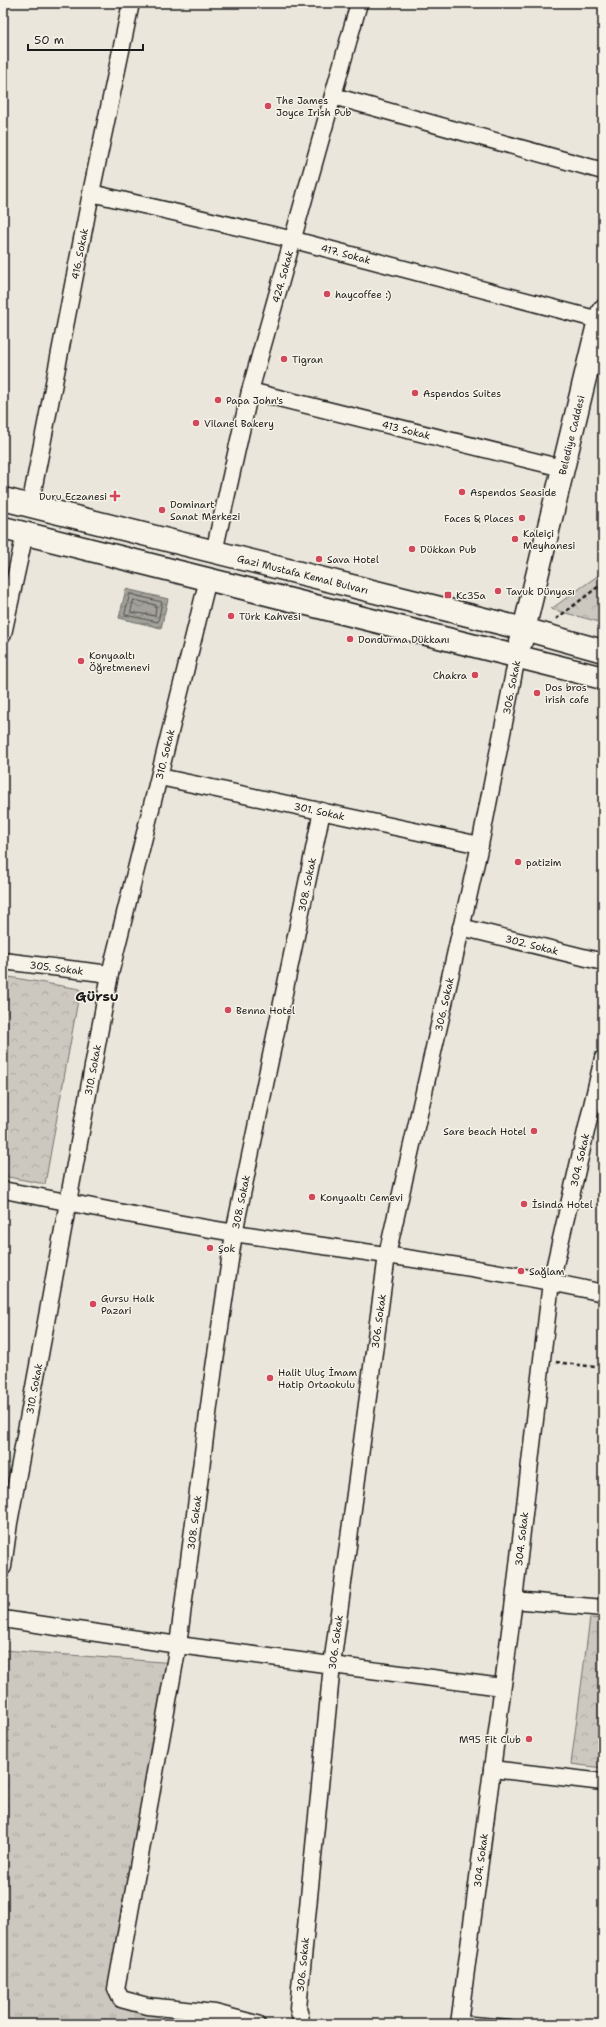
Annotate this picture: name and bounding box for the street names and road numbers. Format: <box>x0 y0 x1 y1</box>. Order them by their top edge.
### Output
street label: 416. Sokak <box>68 227 91 280</box>
street label: 417. Sokak <box>319 241 372 267</box>
street label: 424. Sokak <box>269 249 296 304</box>
street label: Belediye Caddesi <box>556 394 588 476</box>
street label: 413 Sokak <box>381 418 432 442</box>
street label: Gazi Mustafa Kemal Bulvarı <box>236 552 370 597</box>
street label: 306. Sokak <box>500 659 523 716</box>
street label: 310. Sokak <box>152 728 178 781</box>
street label: 301. Sokak <box>293 800 346 823</box>
street label: 308. Sokak <box>295 856 319 913</box>
street label: 302. Sokak <box>504 932 560 958</box>
street label: 305. Sokak <box>29 958 84 978</box>
street label: 306. Sokak <box>432 976 457 1033</box>
street label: 310. Sokak <box>82 1043 104 1097</box>
street label: 304. Sokak <box>567 1132 592 1188</box>
street label: 308. Sokak <box>229 1174 253 1230</box>
street label: 306. Sokak <box>369 1293 389 1349</box>
street label: 310. Sokak <box>23 1362 45 1415</box>
street label: 308. Sokak <box>184 1494 204 1551</box>
street label: 304. Sokak <box>512 1511 531 1567</box>
street label: 306. Sokak <box>326 1614 346 1670</box>
street label: 304. Sokak <box>471 1832 491 1888</box>
street label: 306. Sokak <box>294 1936 312 1993</box>

